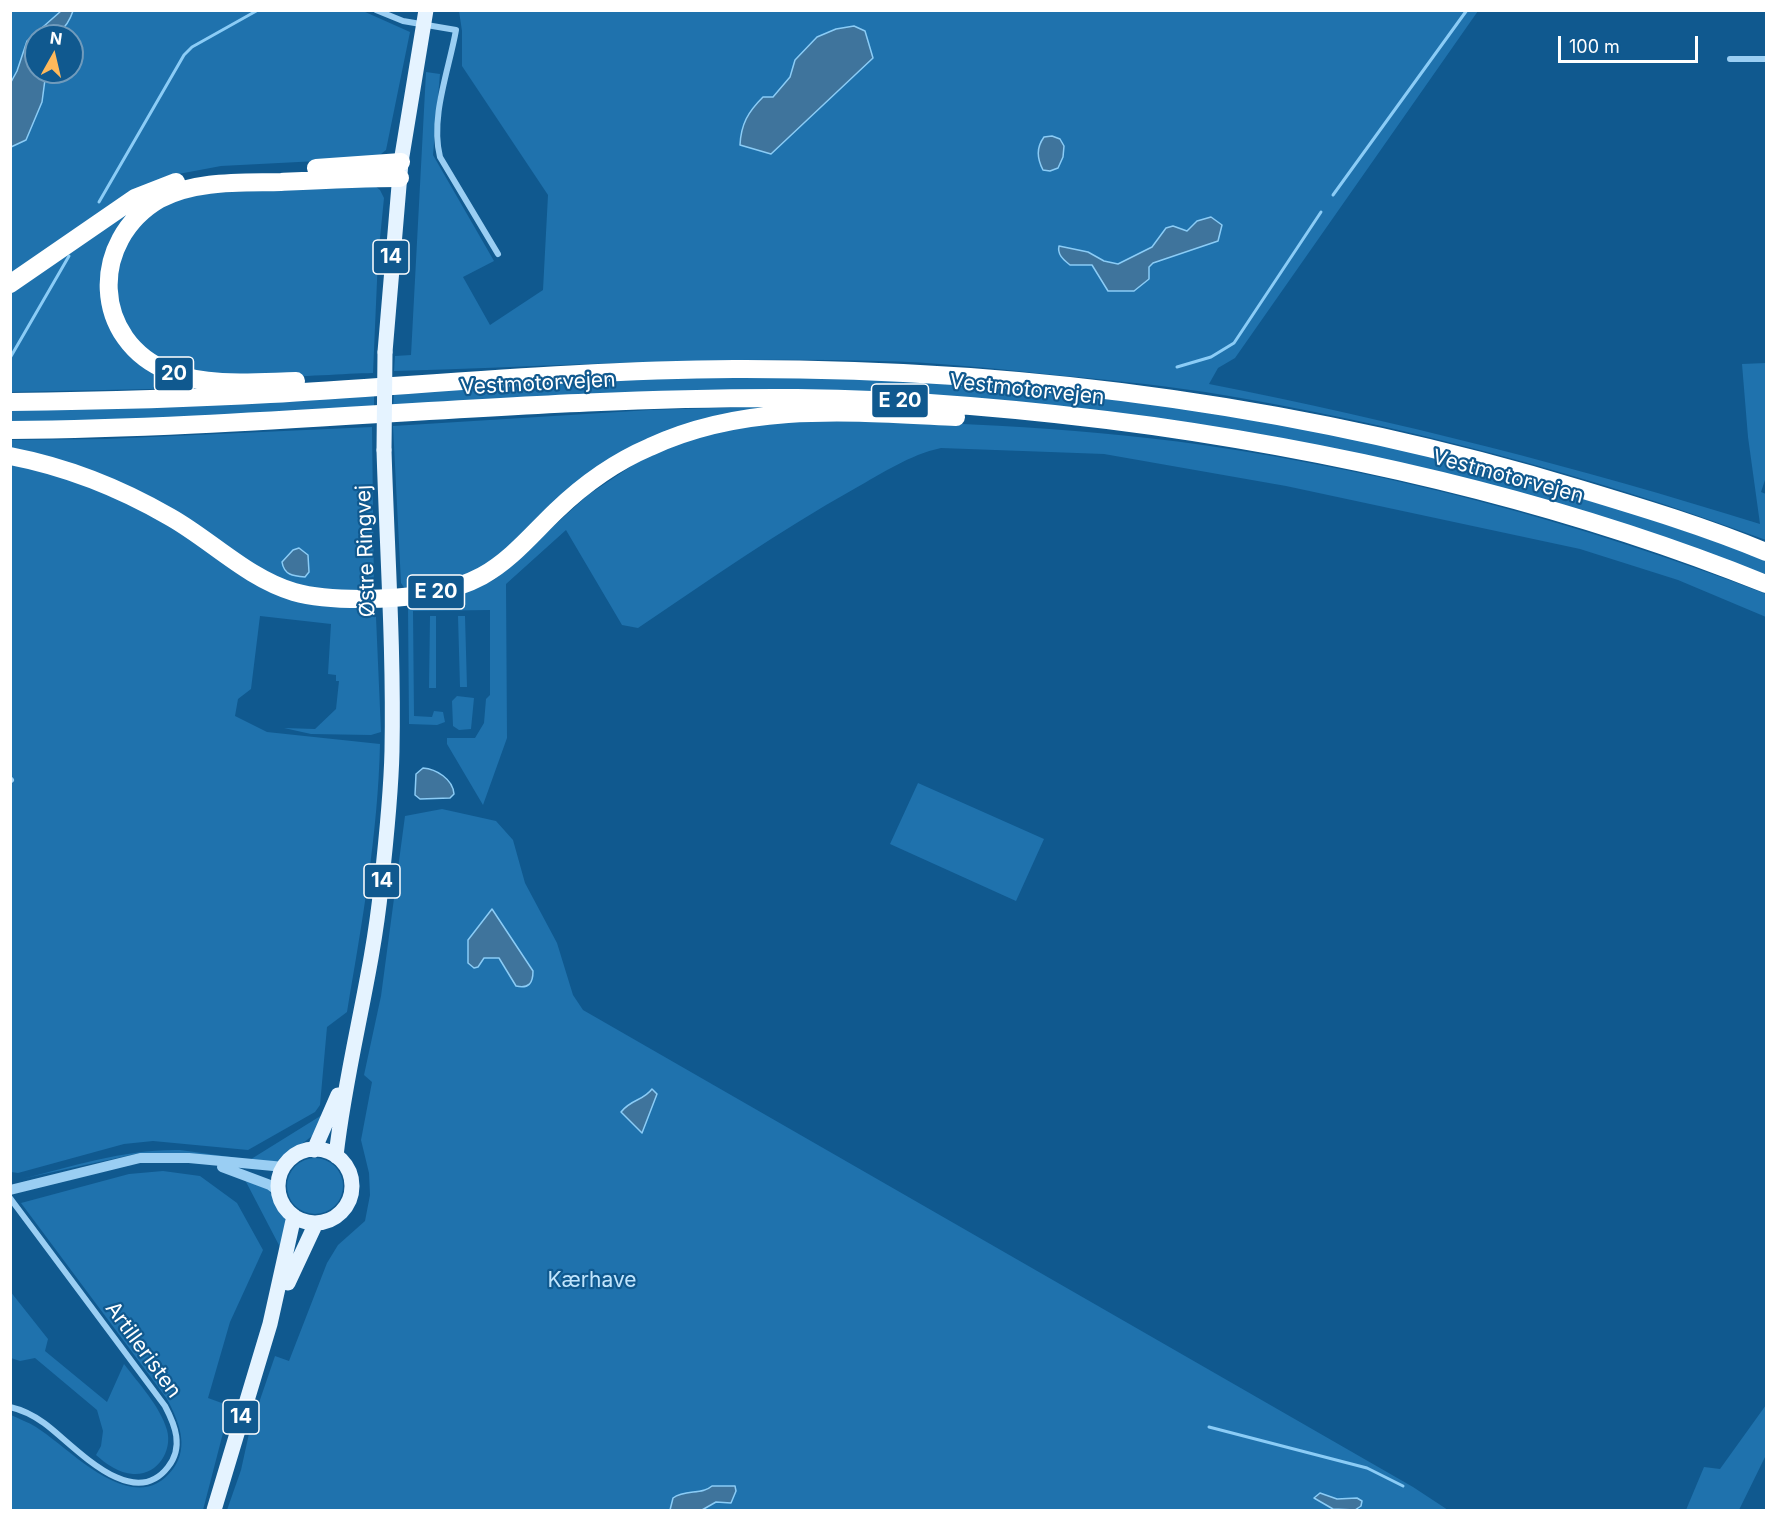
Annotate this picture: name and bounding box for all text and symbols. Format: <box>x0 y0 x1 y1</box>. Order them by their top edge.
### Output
north arrow <box>24 24 84 84</box>
scale bar <box>1561 24 1700 62</box>
text: N <box>49 27 64 49</box>
text: 100 m <box>1569 36 1620 57</box>
road number: 14 <box>373 240 409 274</box>
road number: 20 <box>154 357 194 391</box>
street label: Vestmotorvejen <box>460 367 616 401</box>
street label: Vestmotorvejen <box>948 369 1106 411</box>
road number: E 20 <box>872 384 928 418</box>
street label: Vestmotorvejen <box>1430 445 1586 509</box>
street label: Østre Ringvej <box>351 484 381 618</box>
road number: E 20 <box>408 575 464 609</box>
road number: 14 <box>364 864 400 898</box>
park label: Kærhave <box>547 1268 637 1294</box>
street label: Artilleristen <box>100 1297 186 1403</box>
road number: 14 <box>223 1400 259 1434</box>

